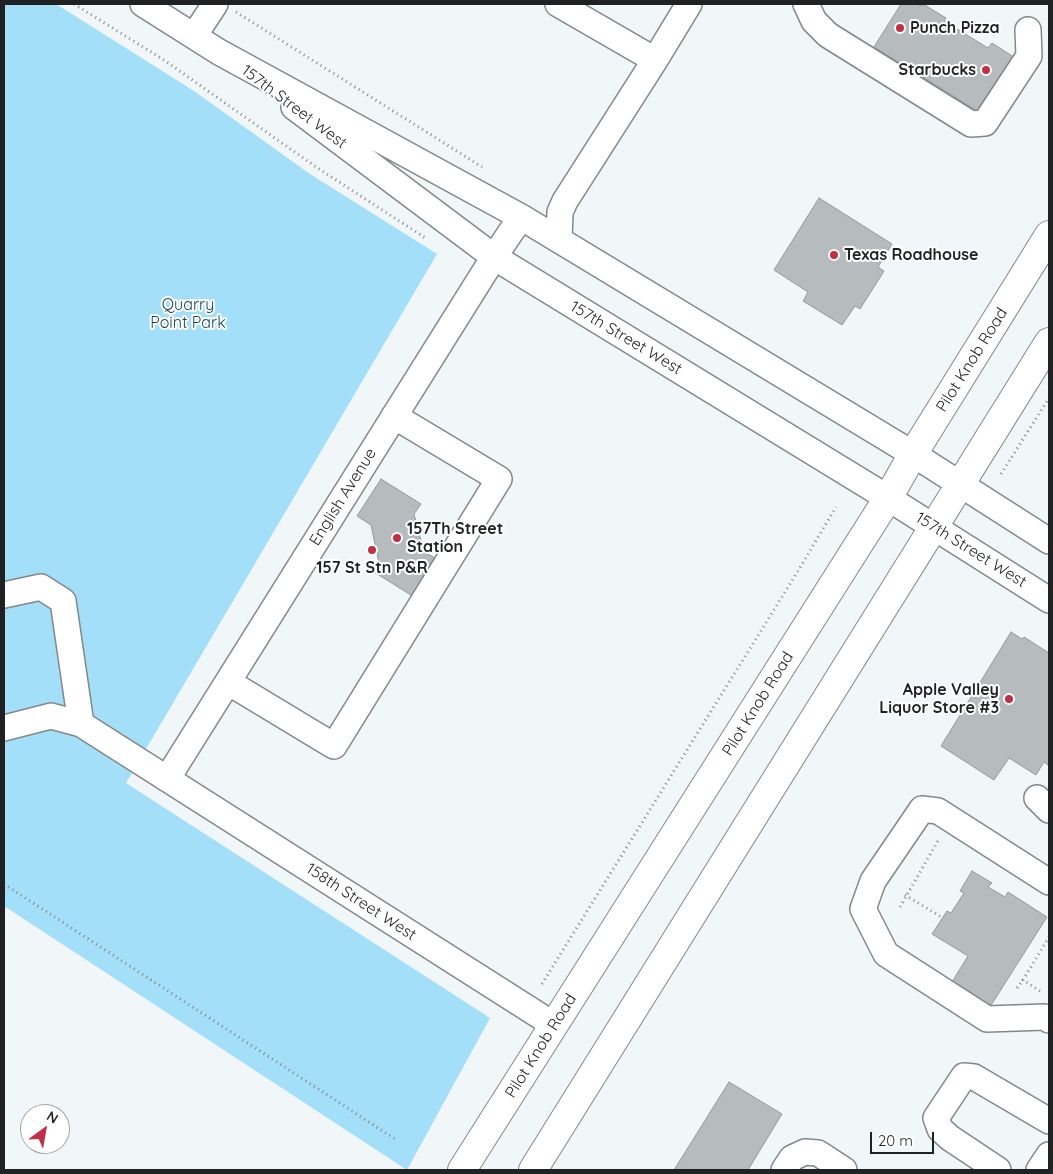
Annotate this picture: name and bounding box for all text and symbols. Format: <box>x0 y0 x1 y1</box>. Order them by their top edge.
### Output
place label: Punch Pizza <box>910 18 1000 38</box>
marker: Punch Pizza <box>894 22 906 34</box>
place label: Starbucks <box>898 60 976 80</box>
street label: 157th Street West <box>238 61 350 153</box>
marker: Starbucks <box>980 64 992 76</box>
place label: Texas Roadhouse <box>844 245 978 265</box>
marker: Texas Roadhouse <box>828 249 840 261</box>
park label: Quarry Point Park <box>150 295 226 333</box>
street label: 157th Street West <box>567 297 685 379</box>
street label: Pilot Knob Road <box>932 304 1012 416</box>
street label: English Avenue <box>305 445 381 549</box>
street label: 157th Street West <box>912 508 1030 592</box>
place label: 157Th Street Station <box>407 519 503 557</box>
marker: 157Th Street Station <box>391 532 403 544</box>
marker: 157 St Stn P&R <box>366 544 378 556</box>
place label: 157 St Stn P&R <box>316 558 428 578</box>
street label: Pilot Knob Road <box>718 648 798 760</box>
place label: Apple Valley Liquor Store #3 <box>879 680 999 718</box>
marker: Apple Valley Liquor Store #3 <box>1003 693 1015 705</box>
street label: 158th Street West <box>302 859 420 945</box>
street label: Pilot Knob Road <box>501 990 581 1102</box>
north arrow <box>20 1104 70 1154</box>
text: N <box>43 1107 62 1127</box>
scale bar <box>873 1122 937 1154</box>
text: 20 m <box>878 1131 913 1150</box>

